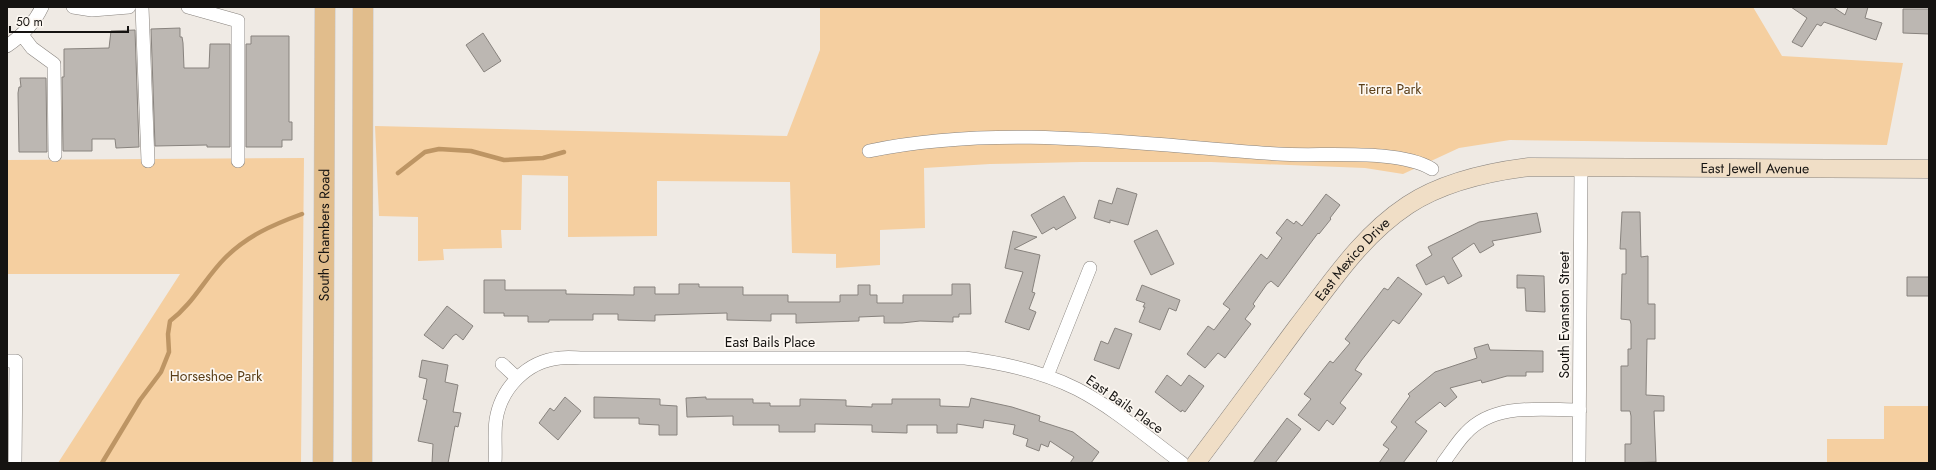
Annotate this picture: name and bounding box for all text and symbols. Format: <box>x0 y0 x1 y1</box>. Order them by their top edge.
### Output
scale bar <box>10 8 128 34</box>
text: 50 m <box>16 13 43 31</box>
park label: Tierra Park <box>1359 79 1422 99</box>
street label: East Jewell Avenue <box>1700 158 1809 178</box>
street label: South Chambers Road <box>314 169 334 301</box>
street label: East Mexico Drive <box>1310 213 1394 305</box>
street label: South Evanston Street <box>1554 251 1574 379</box>
street label: East Bails Place <box>725 332 815 352</box>
park label: Horseshoe Park <box>170 366 263 386</box>
street label: East Bails Place <box>1082 370 1168 438</box>

